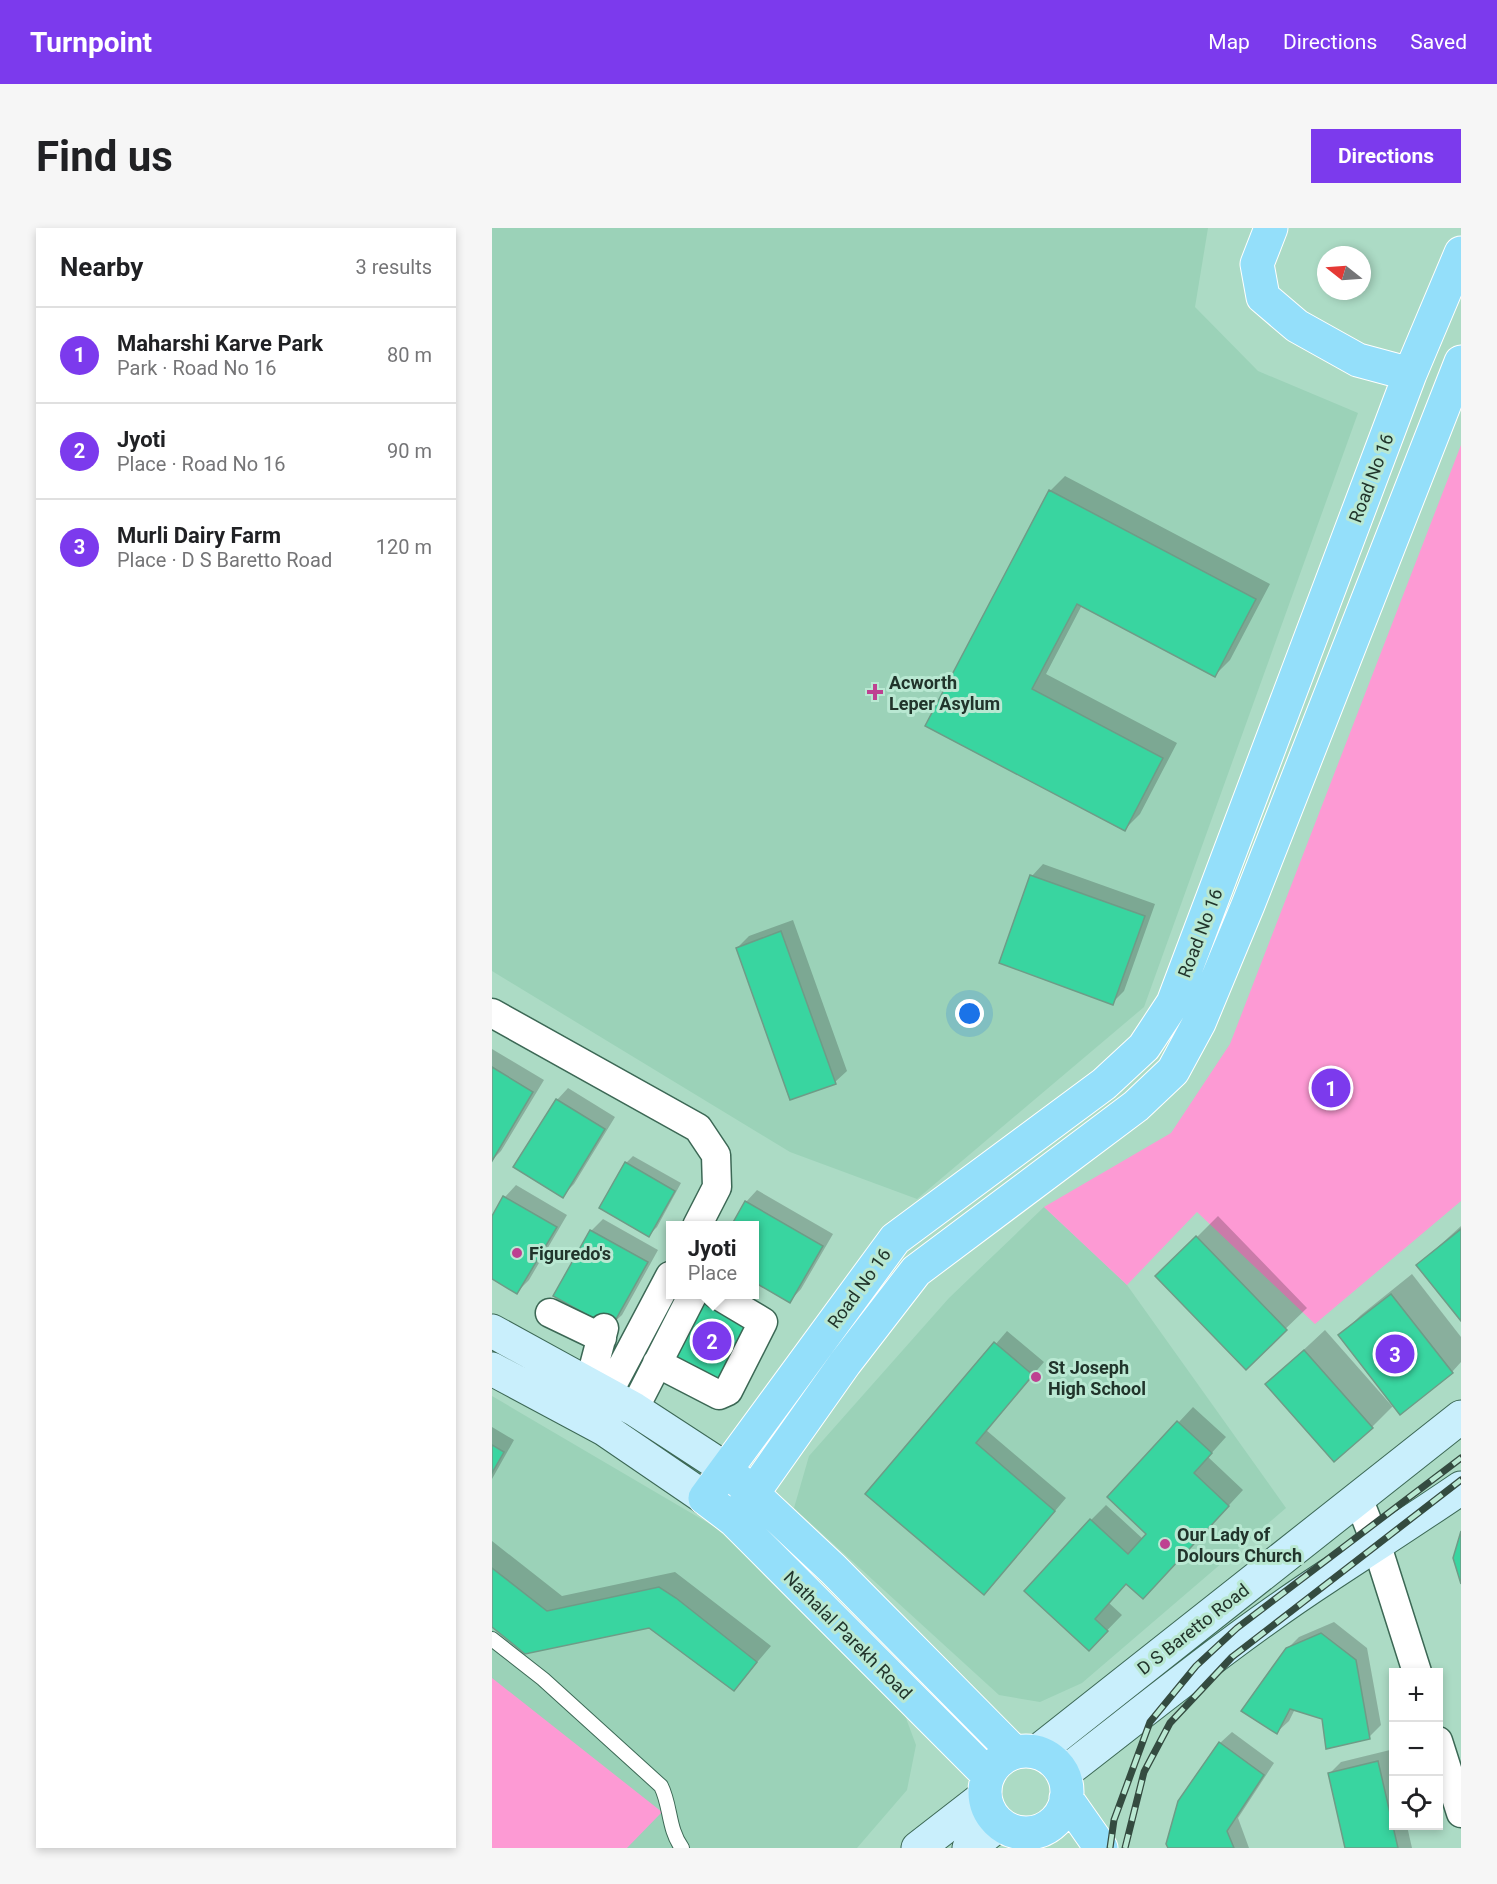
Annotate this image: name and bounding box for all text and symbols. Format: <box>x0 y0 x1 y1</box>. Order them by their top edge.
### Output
text: Turnpoint <box>30 26 152 59</box>
text: Map <box>1208 30 1250 54</box>
text: Directions <box>1283 30 1377 54</box>
text: Saved <box>1410 30 1467 54</box>
button: Directions <box>1311 129 1461 183</box>
text: Find us <box>36 132 173 181</box>
north arrow <box>1317 246 1371 300</box>
text: Nearby <box>60 252 143 282</box>
text: 3 results <box>356 255 432 279</box>
text: Maharshi Karve Park <box>117 331 323 356</box>
text: 1 <box>74 343 85 367</box>
text: 80 m <box>387 343 432 367</box>
text: Park · Road No 16 <box>117 356 276 380</box>
text: Jyoti <box>117 427 166 452</box>
street label: Road No 16 <box>1344 431 1398 525</box>
text: 2 <box>74 439 85 463</box>
text: 90 m <box>387 439 432 463</box>
text: Place · Road No 16 <box>117 452 286 476</box>
text: Murli Dairy Farm <box>117 523 281 548</box>
text: 3 <box>74 535 85 559</box>
text: 120 m <box>376 535 432 559</box>
text: Place · D S Baretto Road <box>117 548 332 572</box>
place label: Acworth Leper Asylum <box>889 672 1000 714</box>
marker: Acworth Leper Asylum <box>866 683 884 701</box>
street label: Road No 16 <box>1173 886 1227 980</box>
your location <box>955 999 984 1028</box>
pin: 1 <box>1312 1066 1350 1110</box>
popup <box>666 1221 759 1299</box>
text: Jyoti <box>688 1236 737 1261</box>
place label: Figuredo's <box>529 1243 611 1264</box>
street label: Road No 16 <box>823 1244 895 1332</box>
marker: Figuredo's <box>510 1246 524 1260</box>
text: Place <box>688 1261 737 1285</box>
pin: 2 <box>692 1318 732 1364</box>
pin: 3 <box>1376 1332 1414 1376</box>
place label: St Joseph High School <box>1048 1357 1146 1399</box>
marker: St Joseph High School <box>1029 1370 1043 1384</box>
place label: Our Lady of Dolours Church <box>1177 1524 1302 1566</box>
marker: Our Lady of Dolours Church <box>1158 1537 1172 1551</box>
street label: Nathalal Parekh Road <box>780 1567 916 1703</box>
street label: D S Baretto Road <box>1133 1579 1253 1679</box>
map controls <box>1389 1668 1443 1830</box>
button: + <box>1389 1668 1443 1722</box>
button: − <box>1389 1722 1443 1776</box>
button: locate <box>1389 1776 1443 1830</box>

